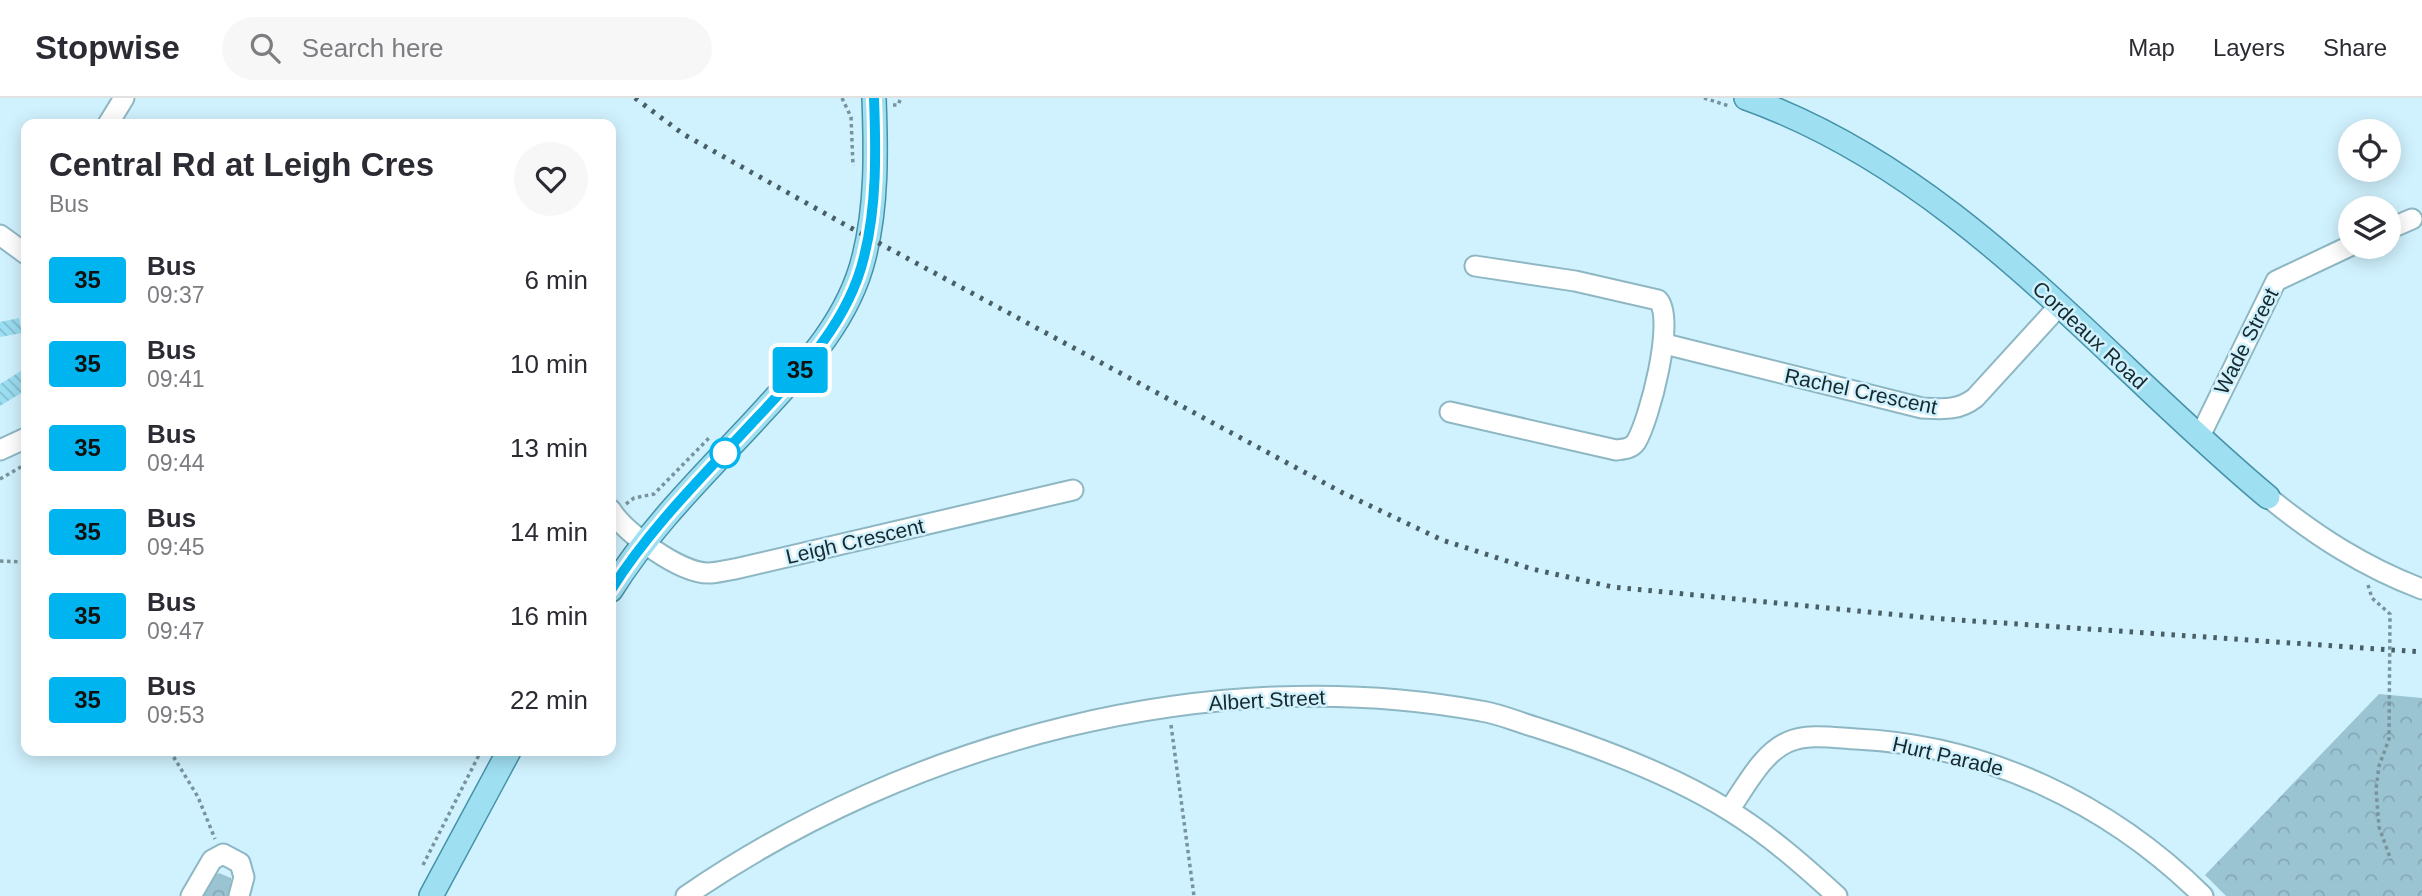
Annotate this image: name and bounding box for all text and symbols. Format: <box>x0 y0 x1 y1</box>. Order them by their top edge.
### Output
search box <box>222 17 712 80</box>
text: Stopwise <box>35 29 180 66</box>
icon: search <box>246 29 284 67</box>
text: Search here <box>302 33 444 63</box>
text: Map <box>2128 34 2175 61</box>
text: Layers <box>2213 34 2285 61</box>
text: Share <box>2323 34 2387 61</box>
map controls <box>2338 119 2401 259</box>
button: locate <box>2338 119 2401 182</box>
button: heart <box>514 142 588 216</box>
text: Central Rd at Leigh Cres <box>49 146 434 183</box>
text: Bus <box>49 191 89 217</box>
button: layers <box>2338 196 2401 259</box>
text: Bus <box>147 251 196 281</box>
text: 6 min <box>524 265 588 295</box>
text: 35 <box>74 266 101 293</box>
street label: Cordeaux Road <box>2028 276 2152 394</box>
text: 09:37 <box>147 282 205 308</box>
street label: Wade Street <box>2209 284 2283 398</box>
text: Bus <box>147 335 196 365</box>
line badge: 35 <box>768 347 832 393</box>
text: 10 min <box>510 349 588 379</box>
text: 35 <box>74 350 101 377</box>
text: 35 <box>787 356 813 383</box>
street label: Rachel Crescent <box>1783 364 1939 418</box>
text: 09:41 <box>147 366 205 392</box>
text: Bus <box>147 419 196 449</box>
text: 13 min <box>510 433 588 463</box>
text: 35 <box>74 434 101 461</box>
unlabelled marker <box>710 438 740 468</box>
text: 09:44 <box>147 450 205 476</box>
text: Bus <box>147 503 196 533</box>
street label: Leigh Crescent <box>784 514 927 568</box>
text: 14 min <box>510 517 588 547</box>
text: 35 <box>74 518 101 545</box>
text: 09:45 <box>147 534 205 560</box>
text: Bus <box>147 587 196 617</box>
text: 16 min <box>510 601 588 631</box>
text: 35 <box>74 602 101 629</box>
text: 09:47 <box>147 618 205 644</box>
text: Bus <box>147 671 196 701</box>
text: 22 min <box>510 685 588 715</box>
street label: Albert Street <box>1208 685 1326 715</box>
text: 35 <box>74 686 101 713</box>
text: 09:53 <box>147 702 205 728</box>
street label: Hurt Parade <box>1890 732 2006 780</box>

